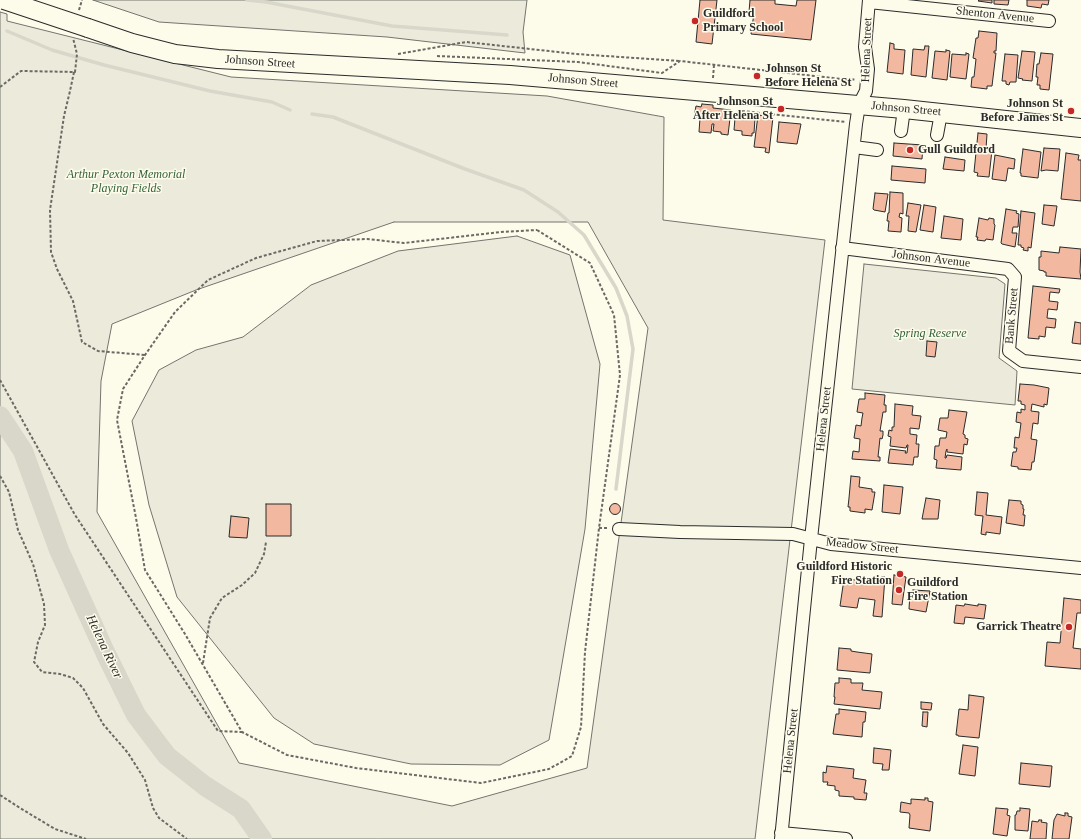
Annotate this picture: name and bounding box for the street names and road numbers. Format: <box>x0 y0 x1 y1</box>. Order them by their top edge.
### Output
street label: Shenton Avenue <box>955 4 1035 26</box>
street label: Helena Street <box>859 17 875 83</box>
street label: Johnson Street <box>224 52 296 72</box>
street label: Johnson Street <box>547 71 619 91</box>
street label: Johnson Street <box>870 99 942 119</box>
street label: Johnson Avenue <box>891 247 971 271</box>
street label: Bank Street <box>1002 287 1022 345</box>
street label: Helena Street <box>813 386 835 452</box>
street label: Meadow Street <box>825 535 899 557</box>
street label: Helena Street <box>780 708 802 774</box>

